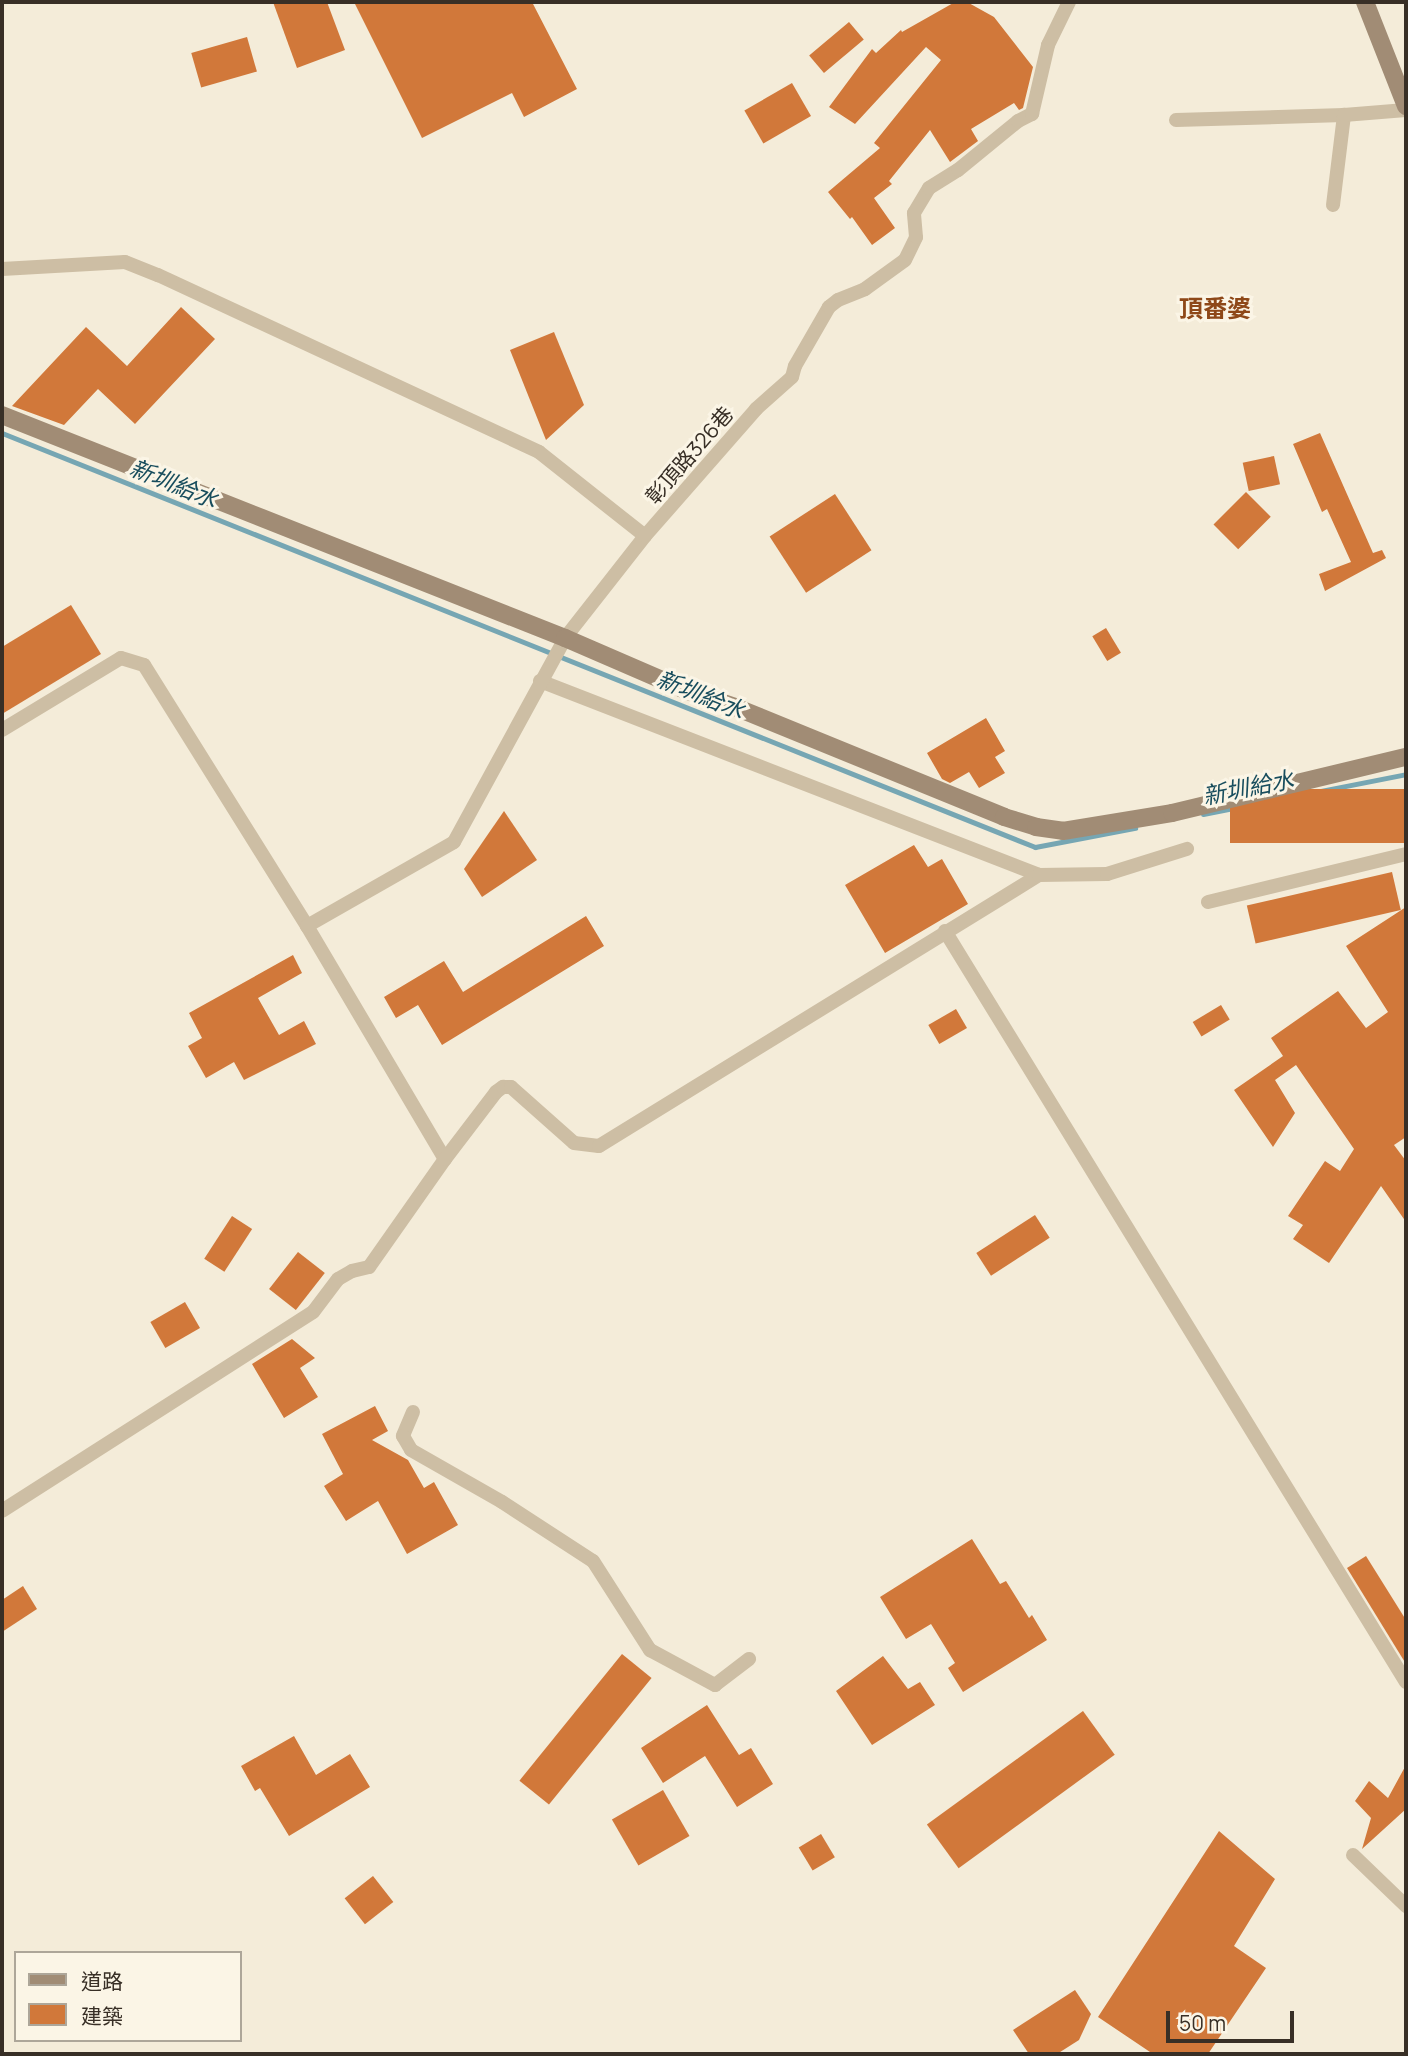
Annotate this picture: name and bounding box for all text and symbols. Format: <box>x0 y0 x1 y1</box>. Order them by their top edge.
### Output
district label: 頂番婆 <box>1179 294 1251 322</box>
street label: 彰頂路326巷 <box>640 401 738 509</box>
water label: 新圳給水 <box>126 453 222 513</box>
water label: 新圳給水 <box>653 664 749 724</box>
water label: 新圳給水 <box>1200 765 1296 809</box>
legend <box>14 1951 242 2042</box>
text: 道路 <box>81 1967 123 1995</box>
scale bar <box>1170 1996 1298 2040</box>
text: 建築 <box>81 2002 123 2030</box>
text: 50 m <box>1179 2009 1226 2037</box>

